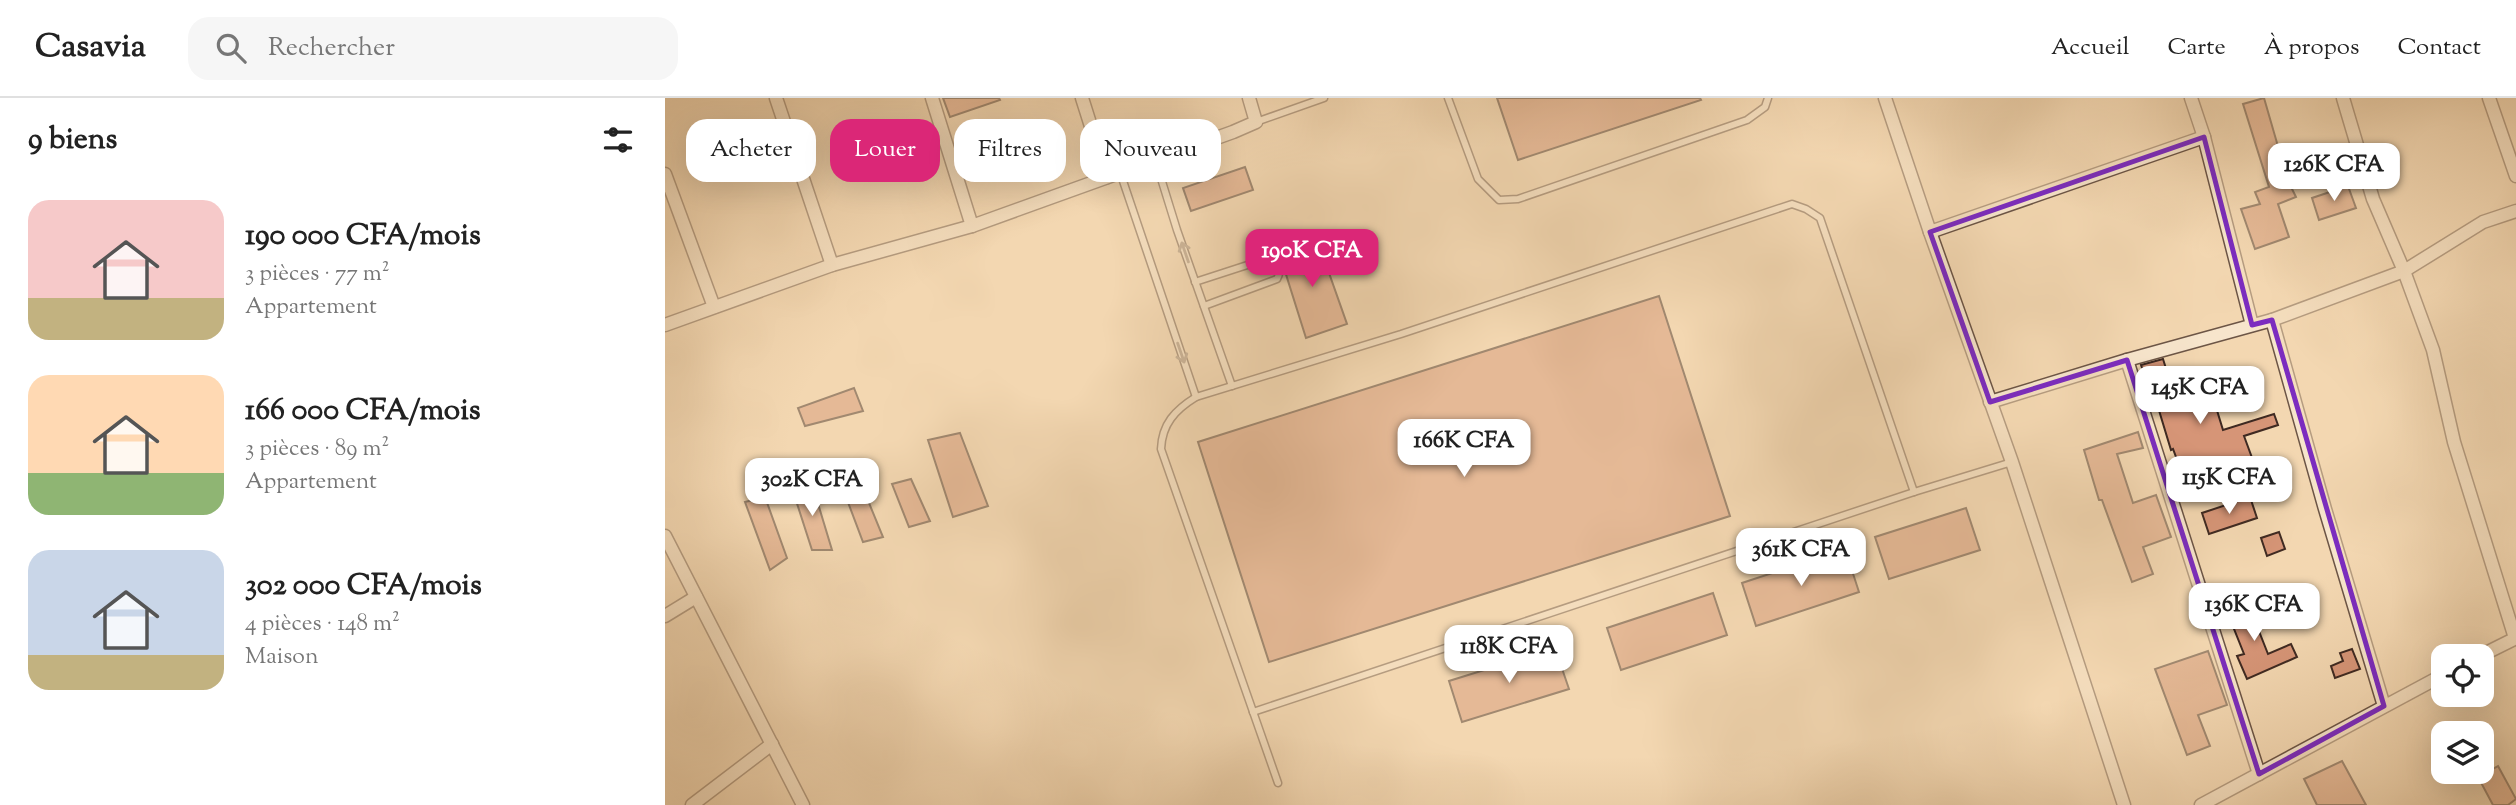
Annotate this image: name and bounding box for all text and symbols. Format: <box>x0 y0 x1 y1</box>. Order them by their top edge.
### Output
search box <box>188 17 678 80</box>
text: Casavia <box>35 24 146 72</box>
icon: search <box>212 29 250 67</box>
text: Rechercher <box>268 30 395 67</box>
text: Accueil <box>2051 31 2130 65</box>
text: Carte <box>2168 31 2226 65</box>
text: À propos <box>2264 31 2359 65</box>
text: Contact <box>2397 31 2481 65</box>
text: 9 biens <box>28 119 117 162</box>
chip: Acheter <box>686 119 816 182</box>
chip: Louer <box>830 119 940 182</box>
chip: Filtres <box>954 119 1066 182</box>
chip: Nouveau <box>1080 119 1221 182</box>
icon: filters <box>599 121 637 159</box>
pin: 126K CFA <box>2262 144 2406 203</box>
text: 126K CFA <box>2284 149 2384 182</box>
text: 190 000 CFA/mois <box>245 215 481 258</box>
icon: home <box>84 228 168 312</box>
pin: 190K CFA <box>1240 230 1384 289</box>
text: 190K CFA <box>1261 235 1363 268</box>
one-way arrow <box>1178 242 1190 264</box>
text: 3 pièces · 77 m² <box>245 258 390 291</box>
text: Appartement <box>245 291 377 324</box>
one-way arrow <box>1176 341 1188 363</box>
pin: 145K CFA <box>2128 366 2272 426</box>
text: 145K CFA <box>2151 372 2249 405</box>
text: 166 000 CFA/mois <box>245 390 480 433</box>
icon: home <box>84 403 168 487</box>
pin: 166K CFA <box>1392 420 1536 479</box>
text: 166K CFA <box>1414 425 1514 458</box>
text: 3 pièces · 89 m² <box>245 433 389 466</box>
pin: 115K CFA <box>2157 456 2301 516</box>
pin: 302K CFA <box>740 458 884 518</box>
text: 115K CFA <box>2182 462 2276 495</box>
text: 302K CFA <box>761 464 863 497</box>
text: Appartement <box>245 466 377 499</box>
pin: 361K CFA <box>1729 528 1873 588</box>
text: 361K CFA <box>1752 534 1850 567</box>
text: 302 000 CFA/mois <box>245 565 482 608</box>
icon: home <box>84 578 168 662</box>
pin: 136K CFA <box>2182 584 2326 643</box>
text: 136K CFA <box>2205 589 2303 622</box>
text: 4 pièces · 148 m² <box>245 608 400 641</box>
pin: 118K CFA <box>1437 626 1581 685</box>
text: 118K CFA <box>1460 631 1558 664</box>
text: Maison <box>245 641 319 674</box>
map controls <box>2431 644 2494 784</box>
button: locate <box>2431 644 2494 707</box>
button: layers <box>2431 721 2494 784</box>

